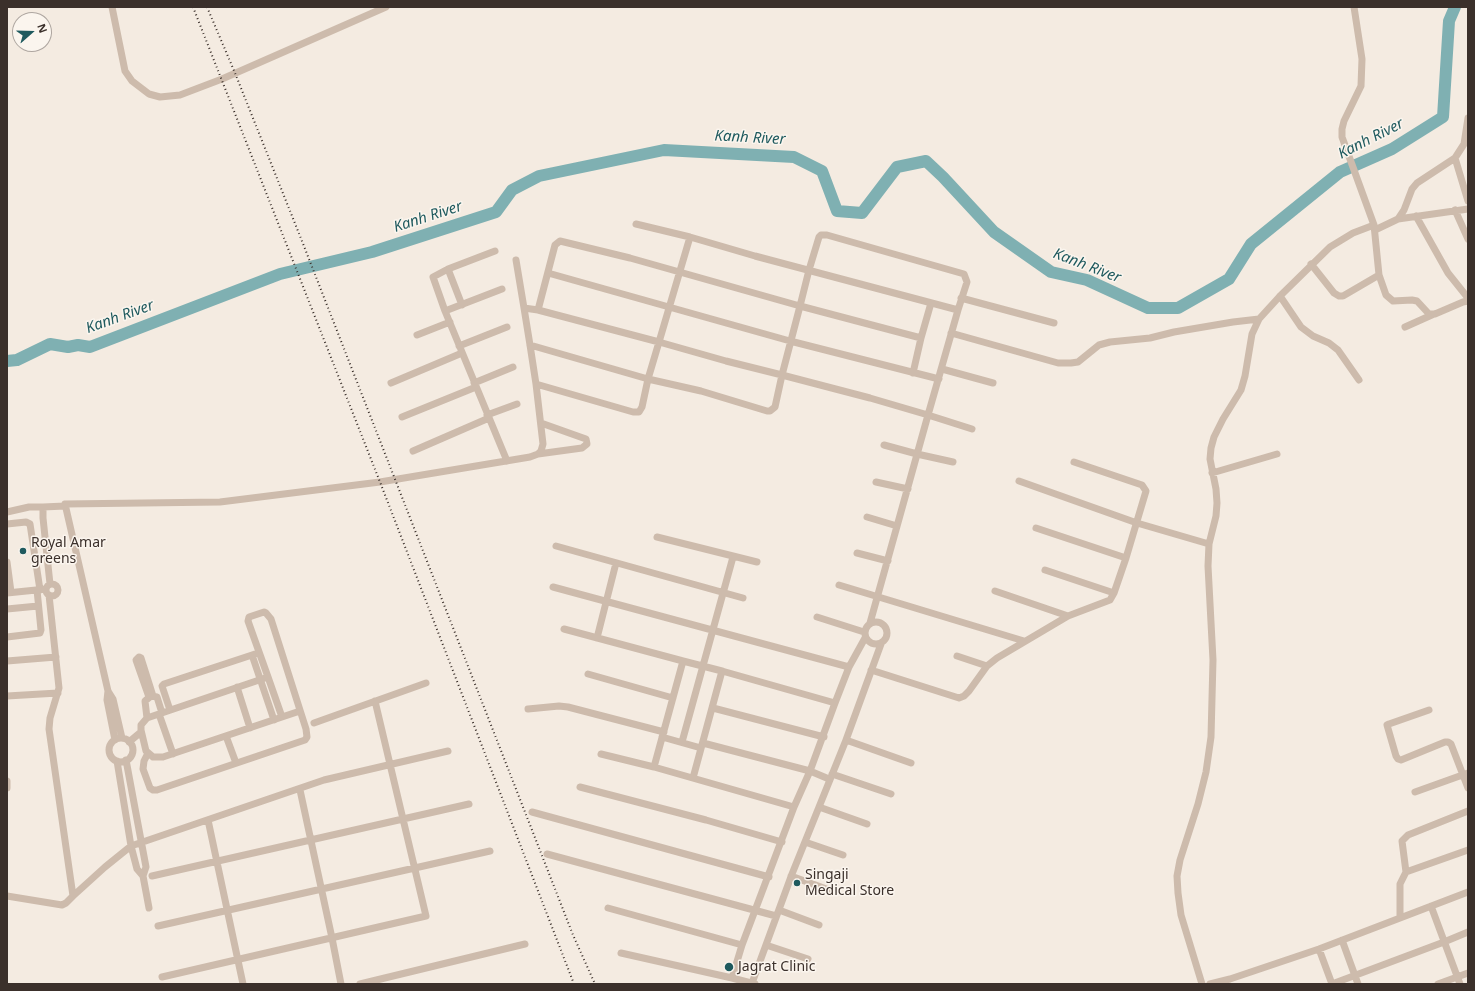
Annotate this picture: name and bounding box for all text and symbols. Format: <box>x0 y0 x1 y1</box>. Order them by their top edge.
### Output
north arrow <box>12 12 52 52</box>
text: N <box>34 21 51 35</box>
water label: Kanh River <box>1335 115 1407 163</box>
water label: Kanh River <box>714 127 786 149</box>
water label: Kanh River <box>391 197 465 237</box>
water label: Kanh River <box>1051 245 1123 287</box>
water label: Kanh River <box>83 296 157 338</box>
place label: Royal Amar greens <box>31 535 106 568</box>
marker: Royal Amar greens <box>18 546 28 556</box>
place label: Singaji Medical Store <box>805 867 894 900</box>
marker: Singaji Medical Store <box>792 878 802 888</box>
place label: Jagrat Clinic <box>738 959 815 975</box>
marker: Jagrat Clinic <box>723 961 735 973</box>

